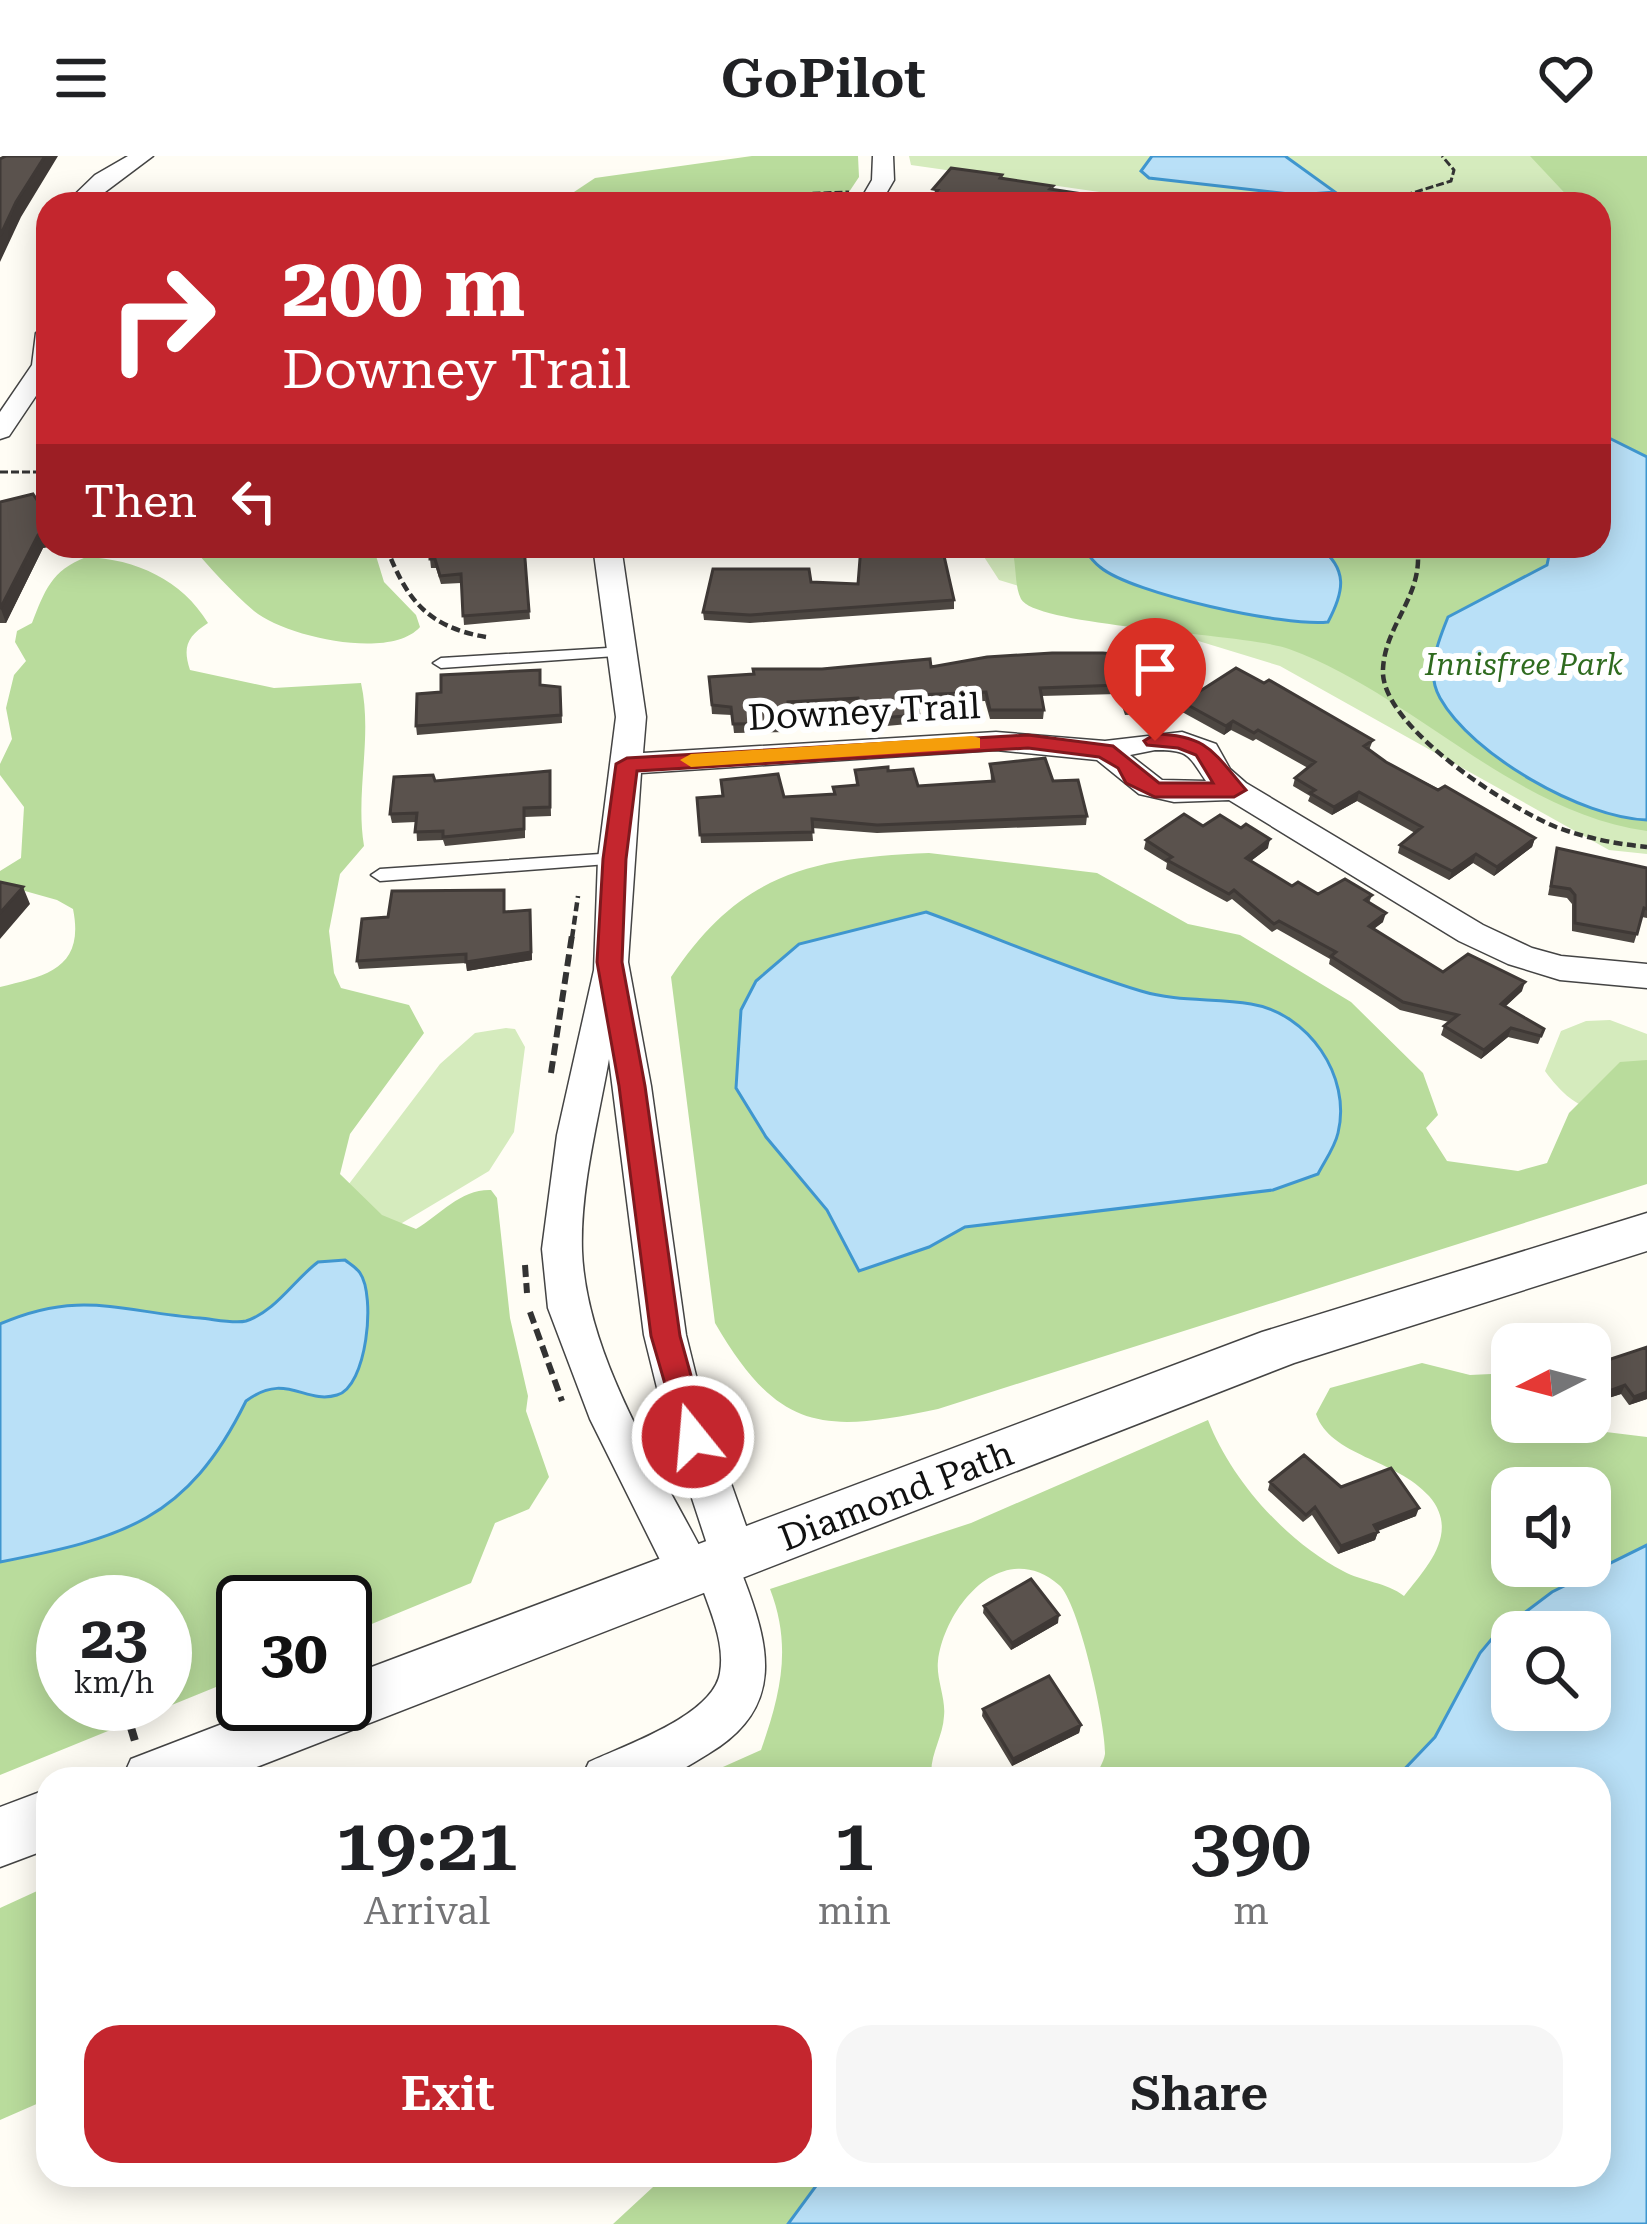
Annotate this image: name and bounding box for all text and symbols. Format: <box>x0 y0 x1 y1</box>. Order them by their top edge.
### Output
icon: menu <box>48 45 114 111</box>
icon: heart <box>1533 45 1599 111</box>
text: GoPilot <box>721 47 926 110</box>
text: 200 m <box>282 238 525 336</box>
icon: right <box>84 240 240 396</box>
text: Downey Trail <box>282 338 631 401</box>
icon: left <box>221 468 287 534</box>
text: Then <box>84 475 197 528</box>
pin <box>1104 618 1206 741</box>
icon: arrive <box>1122 636 1188 702</box>
park label: Innisfree Park <box>1424 647 1624 682</box>
street label: Downey Trail <box>747 685 981 739</box>
north arrow <box>1491 1323 1611 1443</box>
map controls <box>1491 1323 1611 1731</box>
position arrow <box>630 1374 756 1500</box>
street label: Diamond Path <box>773 1432 1019 1560</box>
button: sound <box>1491 1467 1611 1587</box>
speed limit sign: 30 <box>216 1575 372 1731</box>
text: 23 <box>80 1602 148 1673</box>
button: search <box>1491 1611 1611 1731</box>
text: km/h <box>74 1665 154 1700</box>
text: 19:21 <box>336 1803 518 1888</box>
text: 1 <box>834 1803 874 1888</box>
text: 390 <box>1190 1803 1311 1888</box>
text: Arrival <box>363 1888 490 1934</box>
text: min <box>818 1888 891 1934</box>
text: m <box>1233 1888 1269 1934</box>
button: Exit <box>84 2025 812 2163</box>
button: Share <box>836 2025 1563 2163</box>

